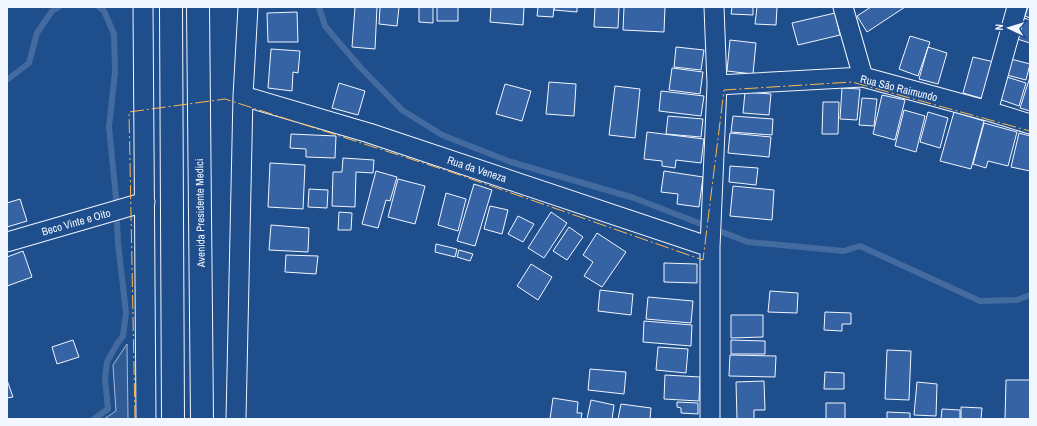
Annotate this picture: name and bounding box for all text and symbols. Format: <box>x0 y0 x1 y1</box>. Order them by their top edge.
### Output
north arrow <box>989 8 1029 48</box>
text: N <box>992 24 1006 31</box>
street label: Rua São Raimundo <box>859 72 939 104</box>
street label: Rua da Veneza <box>445 153 509 185</box>
street label: Avenida Presidente Medici <box>192 159 208 268</box>
street label: Beco Vinte e Oito <box>40 205 112 239</box>

